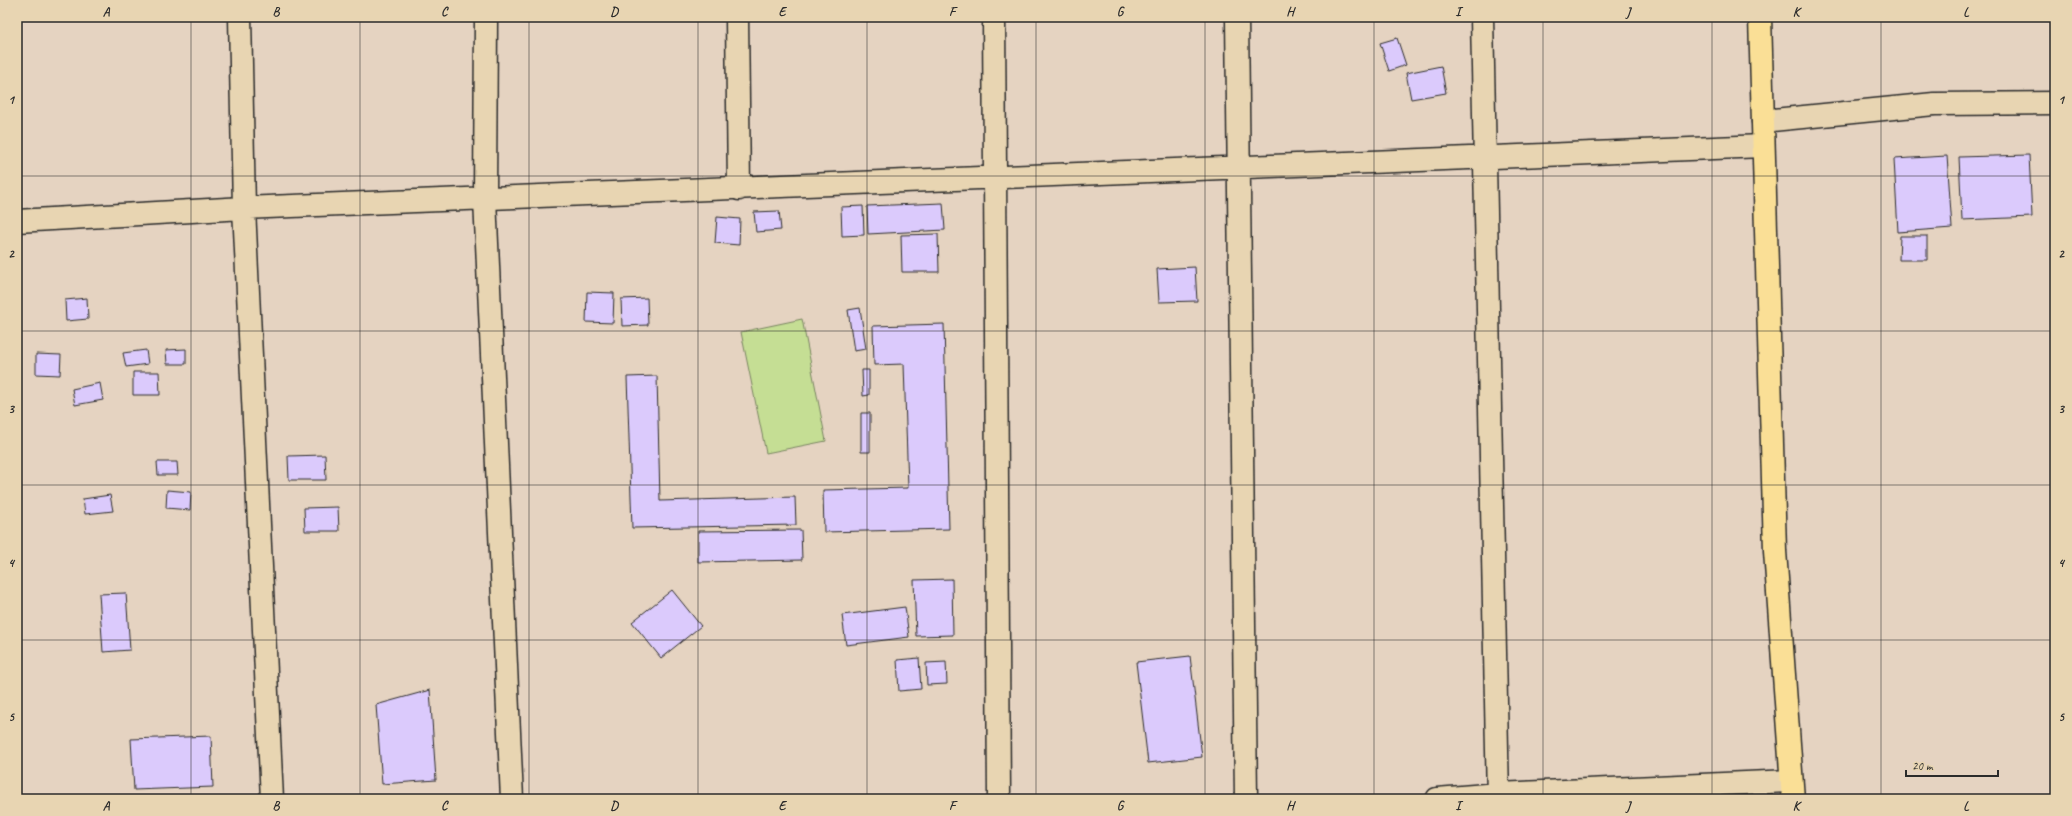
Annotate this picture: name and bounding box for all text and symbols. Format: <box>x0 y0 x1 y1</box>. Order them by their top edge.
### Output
text: A <box>103 4 111 20</box>
text: B <box>273 4 281 20</box>
text: C <box>441 4 449 20</box>
text: D <box>610 4 619 20</box>
text: E <box>779 4 788 20</box>
text: F <box>949 4 958 20</box>
text: G <box>1117 4 1125 20</box>
text: H <box>1286 4 1296 20</box>
text: I <box>1455 4 1464 20</box>
text: J <box>1625 4 1632 20</box>
text: K <box>1793 4 1803 20</box>
text: L <box>1963 4 1970 20</box>
text: 1 <box>8 92 16 108</box>
text: 1 <box>2058 92 2066 108</box>
text: 2 <box>8 246 15 262</box>
text: 2 <box>2058 246 2065 262</box>
text: 3 <box>8 401 15 417</box>
text: 3 <box>2058 401 2065 417</box>
text: 4 <box>8 555 16 571</box>
text: 4 <box>2058 555 2066 571</box>
text: 5 <box>8 709 15 725</box>
text: 5 <box>2058 709 2065 725</box>
scale bar <box>1906 752 1998 778</box>
text: 20 m <box>1912 758 1934 774</box>
text: A <box>103 798 111 814</box>
text: B <box>273 798 281 814</box>
text: C <box>441 798 449 814</box>
text: D <box>610 798 619 814</box>
text: E <box>779 798 788 814</box>
text: F <box>949 798 958 814</box>
text: G <box>1117 798 1125 814</box>
text: H <box>1286 798 1296 814</box>
text: I <box>1455 798 1464 814</box>
text: J <box>1625 798 1632 814</box>
text: K <box>1793 798 1803 814</box>
text: L <box>1963 798 1970 814</box>

